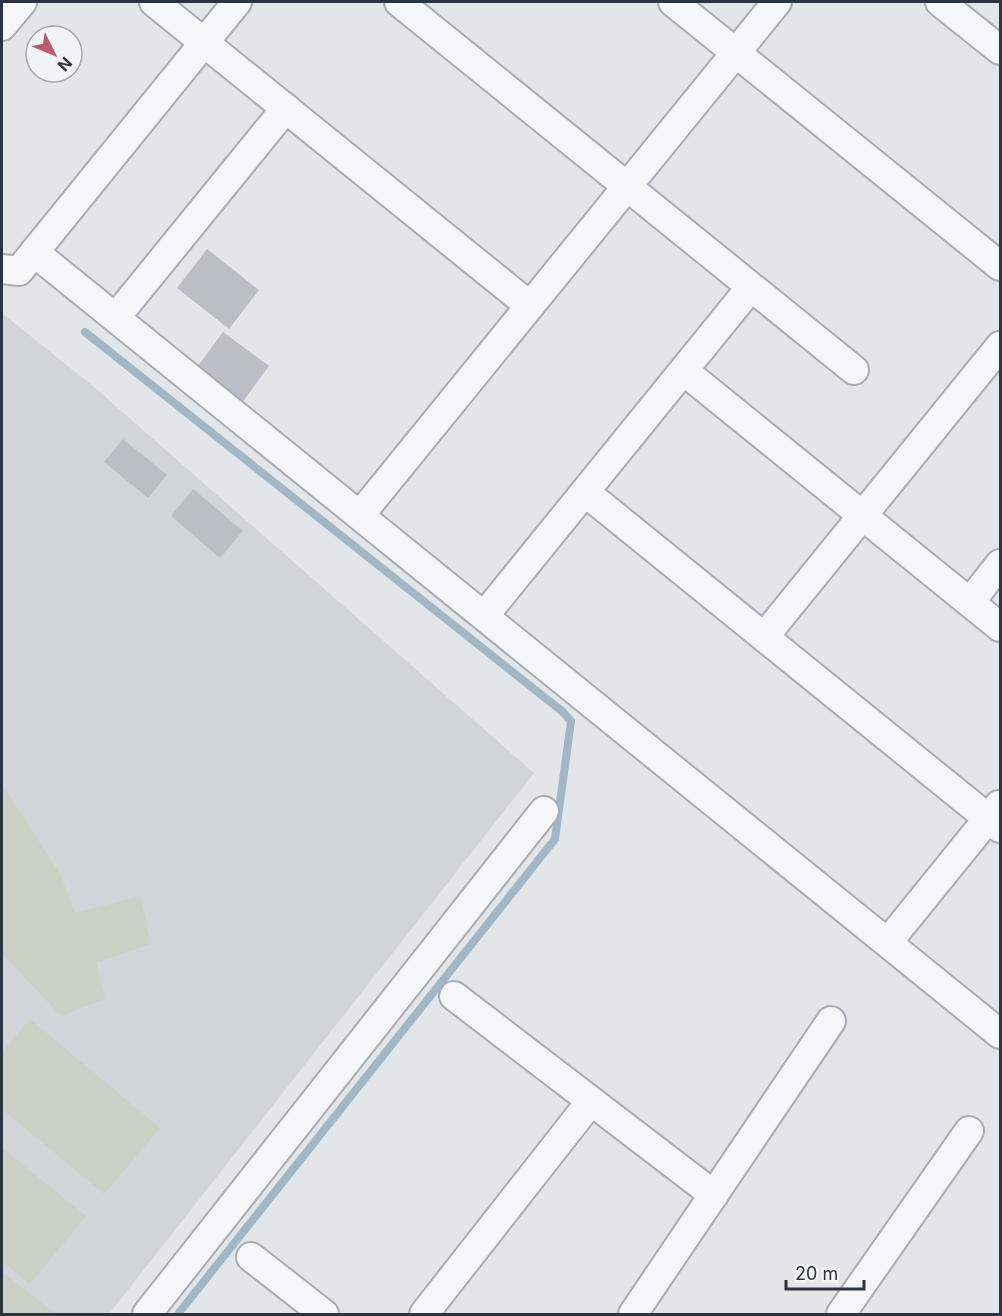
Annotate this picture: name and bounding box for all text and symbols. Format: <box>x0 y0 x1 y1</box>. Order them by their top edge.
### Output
north arrow <box>24 24 84 84</box>
text: N <box>53 53 76 76</box>
scale bar <box>786 1253 864 1291</box>
text: 20 m <box>795 1263 838 1284</box>

